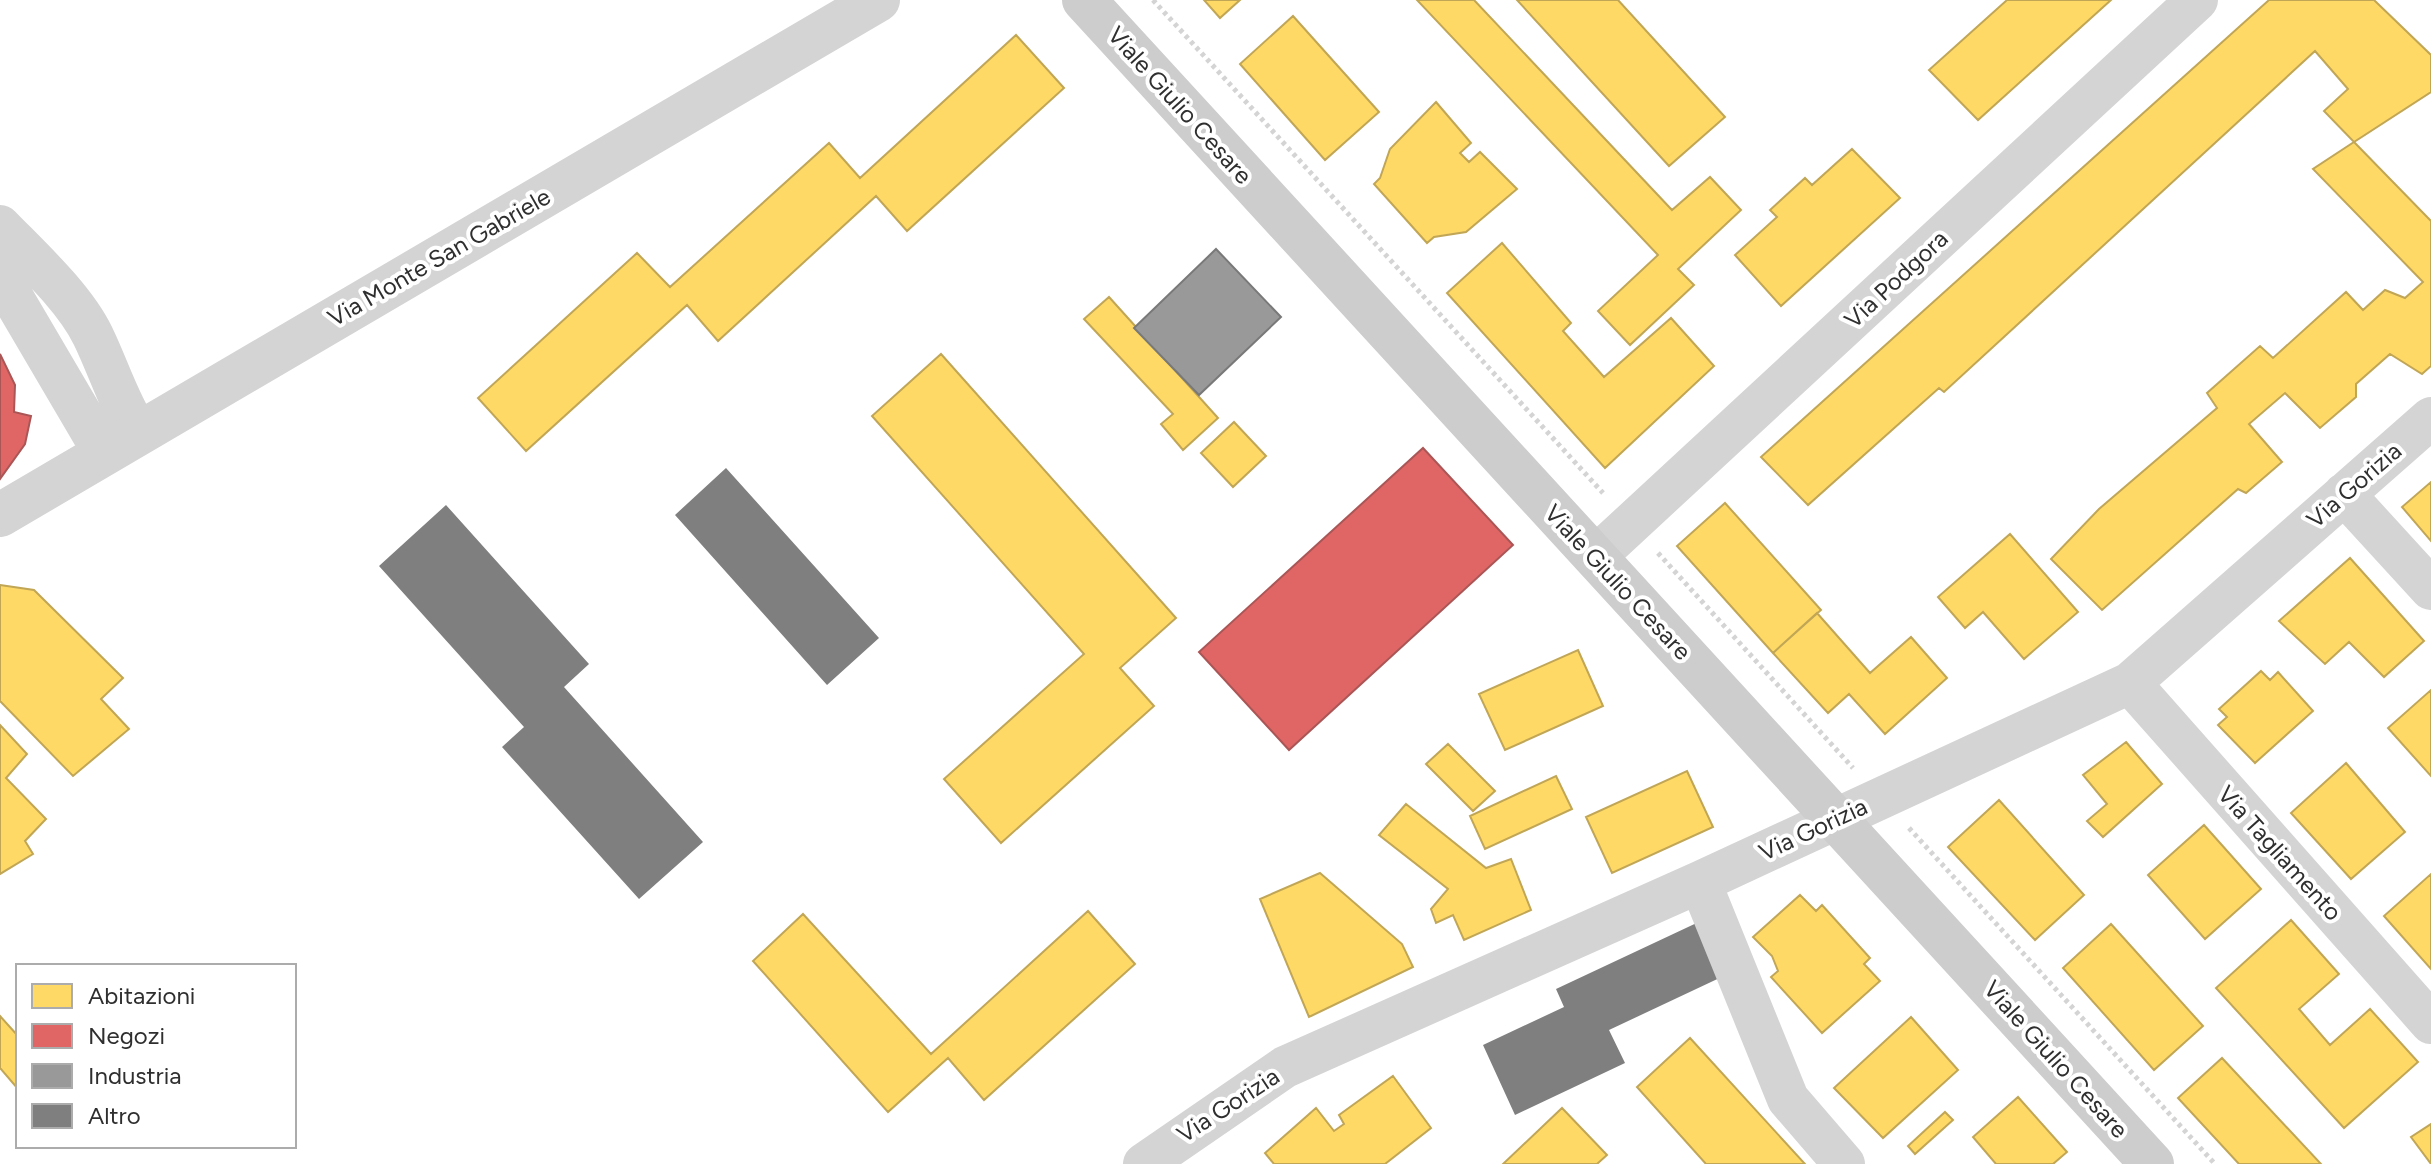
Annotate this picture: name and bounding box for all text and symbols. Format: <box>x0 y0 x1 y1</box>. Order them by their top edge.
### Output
street label: Viale Giulio Cesare <box>1102 20 1258 190</box>
street label: Via Monte San Gabriele <box>323 181 555 333</box>
street label: Via Podgora <box>1838 224 1954 334</box>
street label: Via Gorizia <box>2301 436 2407 534</box>
street label: Viale Giulio Cesare <box>1539 498 1697 666</box>
street label: Via Tagliamento <box>2212 780 2348 926</box>
street label: Via Gorizia <box>1754 791 1872 867</box>
legend <box>16 964 296 1148</box>
street label: Viale Giulio Cesare <box>1978 974 2134 1144</box>
text: Abitazioni <box>88 981 195 1010</box>
text: Negozi <box>88 1021 165 1050</box>
text: Industria <box>88 1061 182 1090</box>
street label: Via Gorizia <box>1172 1061 1284 1149</box>
text: Altro <box>88 1101 141 1130</box>

